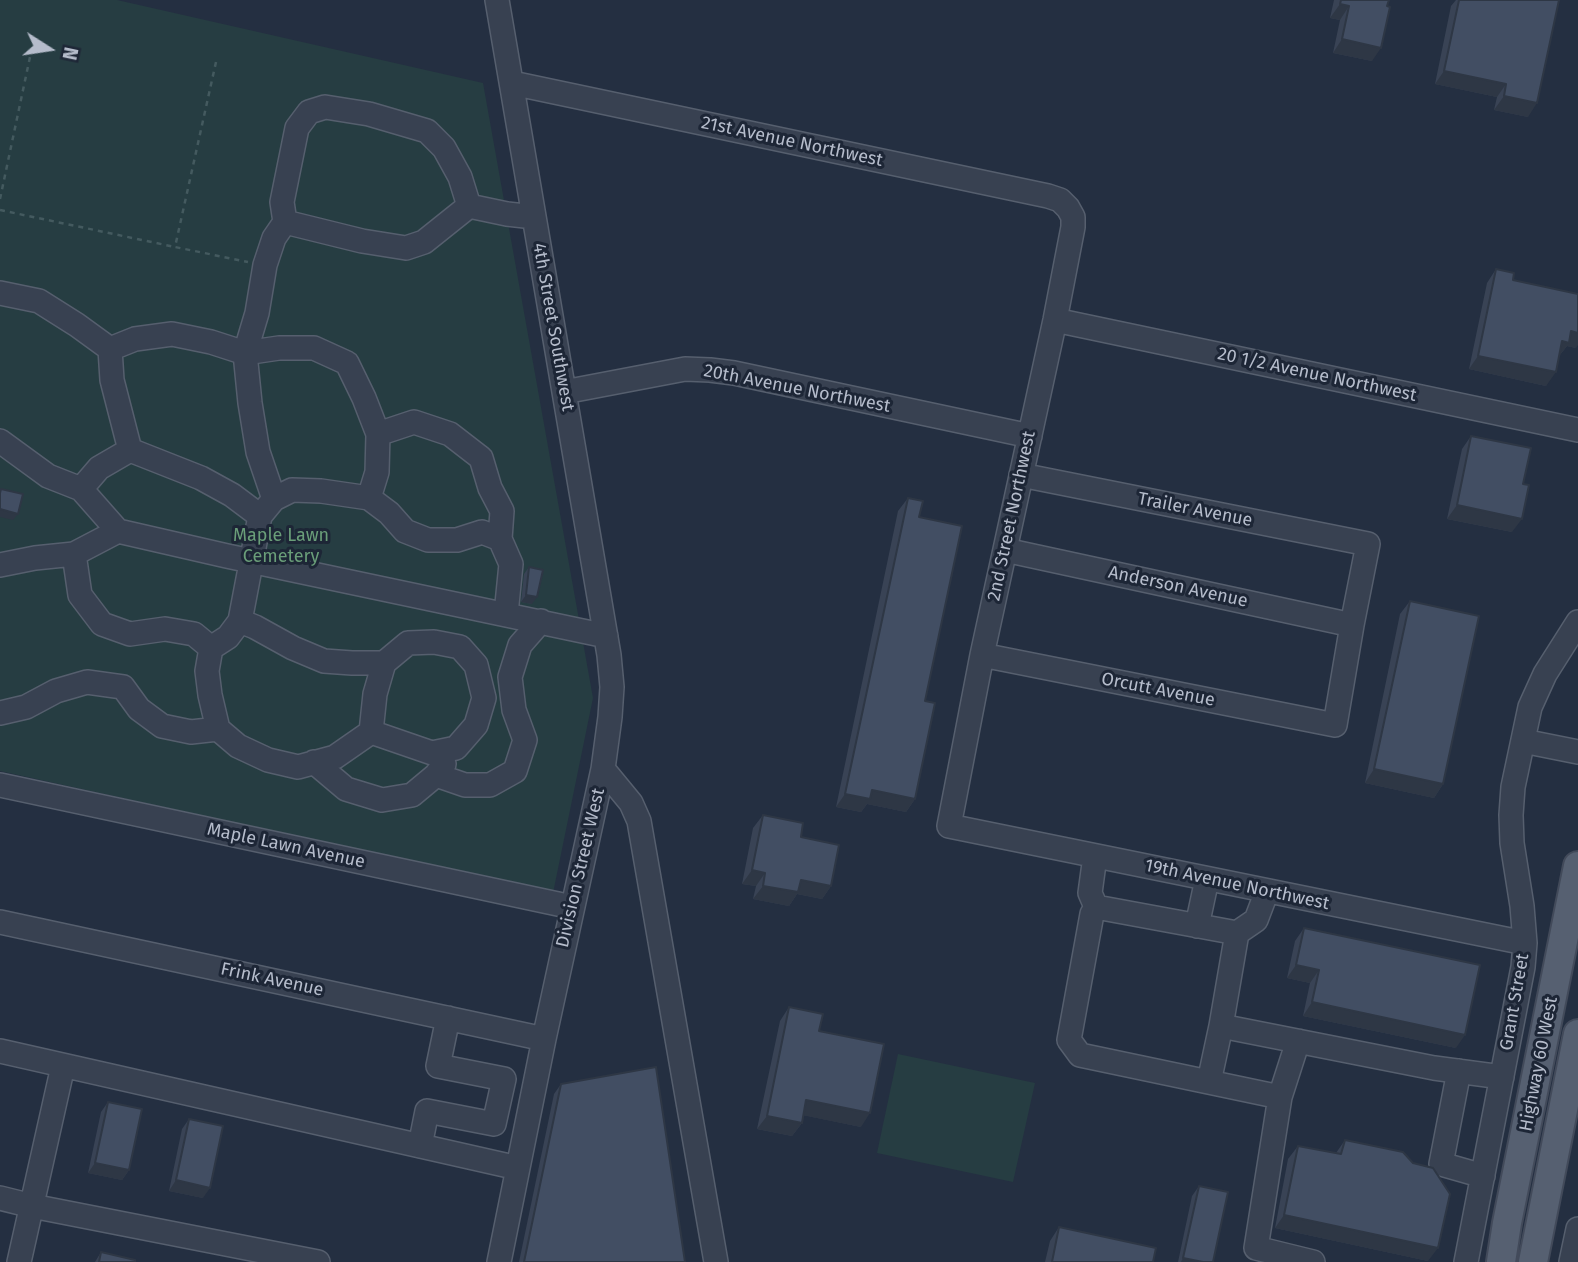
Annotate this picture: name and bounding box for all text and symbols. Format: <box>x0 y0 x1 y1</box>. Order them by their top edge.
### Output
north arrow <box>14 14 84 84</box>
text: N <box>57 45 83 62</box>
street label: 21st Avenue Northwest <box>699 112 885 172</box>
street label: 4th Street Southwest <box>528 241 578 413</box>
street label: 20 1/2 Avenue Northwest <box>1216 343 1418 407</box>
street label: 20th Avenue Northwest <box>702 360 892 418</box>
street label: 2nd Street Northwest <box>983 429 1041 603</box>
street label: Trailer Avenue <box>1136 488 1254 532</box>
park label: Maple Lawn Cemetery <box>233 525 329 568</box>
street label: Anderson Avenue <box>1106 562 1250 612</box>
street label: Orcutt Avenue <box>1099 668 1217 712</box>
street label: Division Street West <box>552 786 610 950</box>
street label: Maple Lawn Avenue <box>205 819 367 873</box>
street label: 19th Avenue Northwest <box>1143 855 1331 915</box>
street label: Grant Street <box>1496 952 1534 1052</box>
street label: Frink Avenue <box>219 959 325 1001</box>
street label: Highway 60 West <box>1515 995 1563 1133</box>

